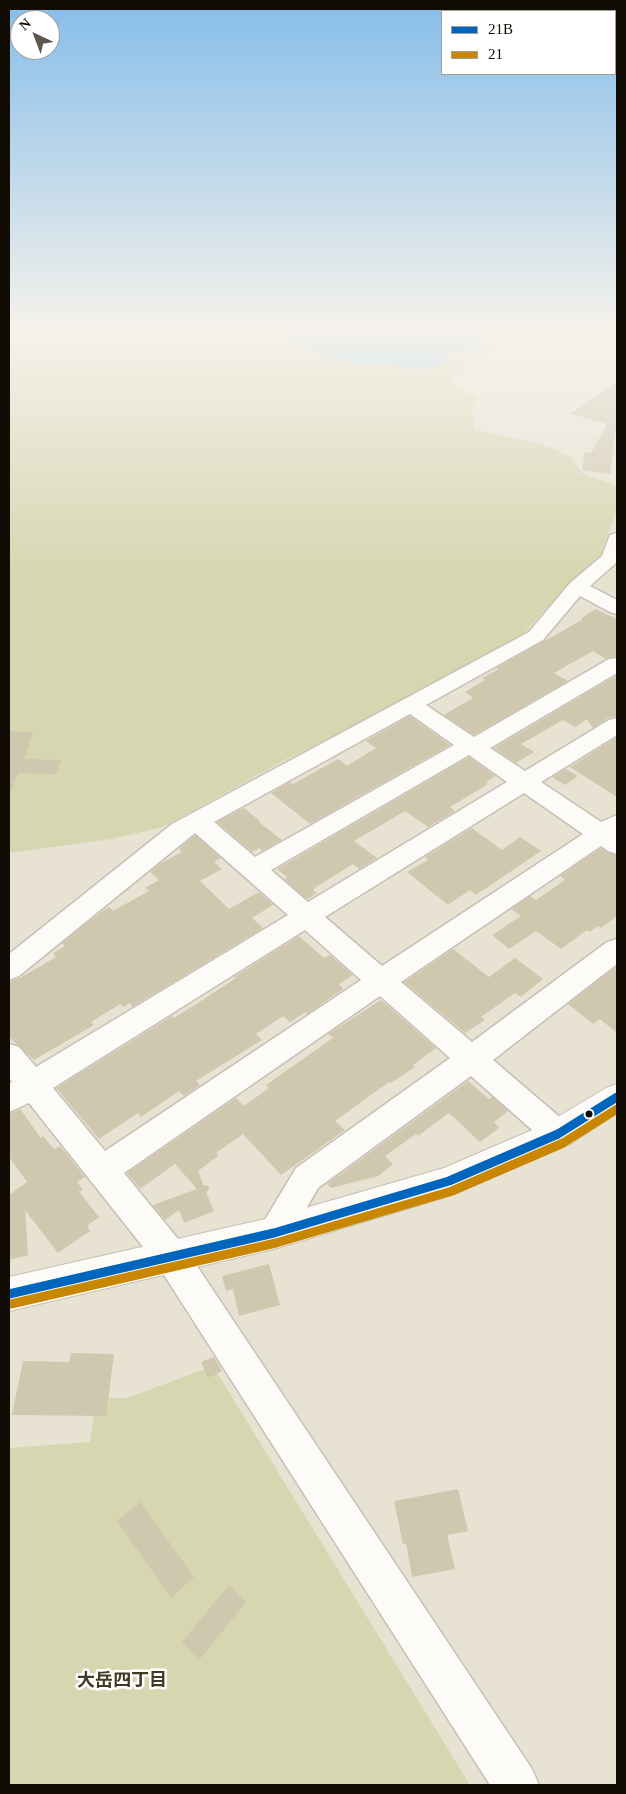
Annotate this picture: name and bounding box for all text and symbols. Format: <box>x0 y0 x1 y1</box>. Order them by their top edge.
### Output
north arrow <box>10 10 60 60</box>
legend <box>441 10 616 75</box>
text: N <box>16 15 34 33</box>
text: 21B <box>488 21 513 37</box>
text: 21 <box>488 46 503 62</box>
unlabelled marker <box>584 1109 594 1119</box>
district label: 大岳四丁目 <box>77 1668 167 1690</box>

